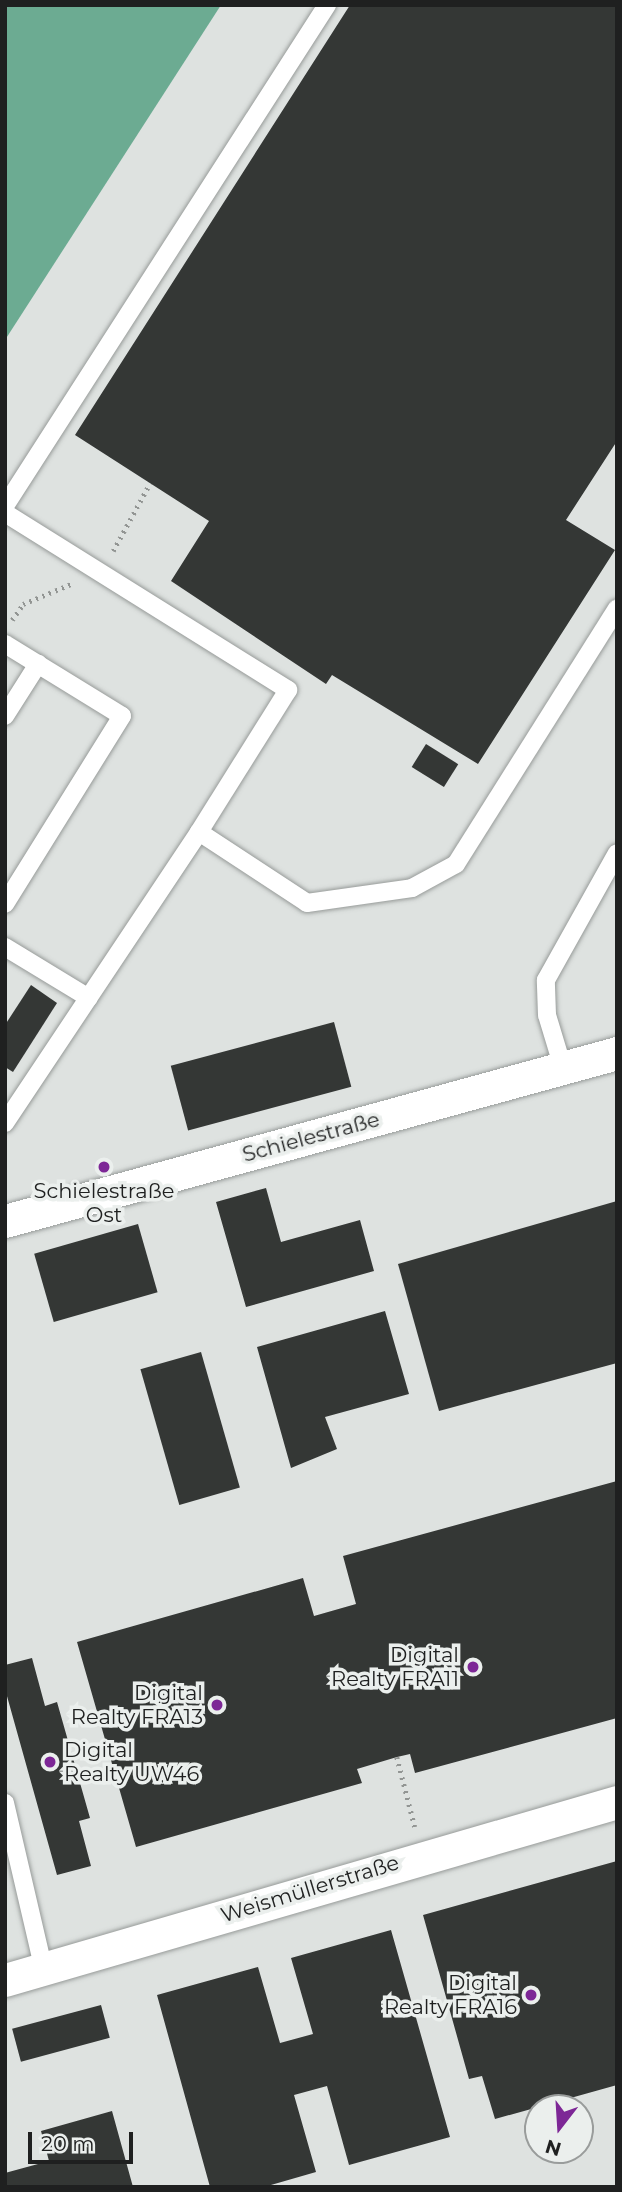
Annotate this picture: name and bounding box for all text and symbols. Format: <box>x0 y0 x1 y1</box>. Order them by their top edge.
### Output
street label: Schielestraße <box>240 1107 382 1167</box>
marker: Schielestraße Ost <box>96 1159 112 1175</box>
place label: Schielestraße Ost <box>34 1178 174 1228</box>
place label: Digital Realty FRA11 <box>331 1642 459 1692</box>
marker: Digital Realty FRA11 <box>465 1659 481 1675</box>
place label: Digital Realty FRA13 <box>71 1680 203 1730</box>
marker: Digital Realty FRA13 <box>209 1697 225 1713</box>
place label: Digital Realty UW46 <box>64 1737 199 1787</box>
marker: Digital Realty UW46 <box>42 1754 58 1770</box>
street label: Weismüllerstraße <box>218 1850 402 1928</box>
place label: Digital Realty FRA16 <box>384 1970 517 2020</box>
marker: Digital Realty FRA16 <box>523 1987 539 2003</box>
north arrow <box>524 2094 594 2164</box>
scale bar <box>32 2118 136 2162</box>
text: 20 m <box>41 2131 95 2156</box>
text: N <box>543 2134 564 2161</box>

